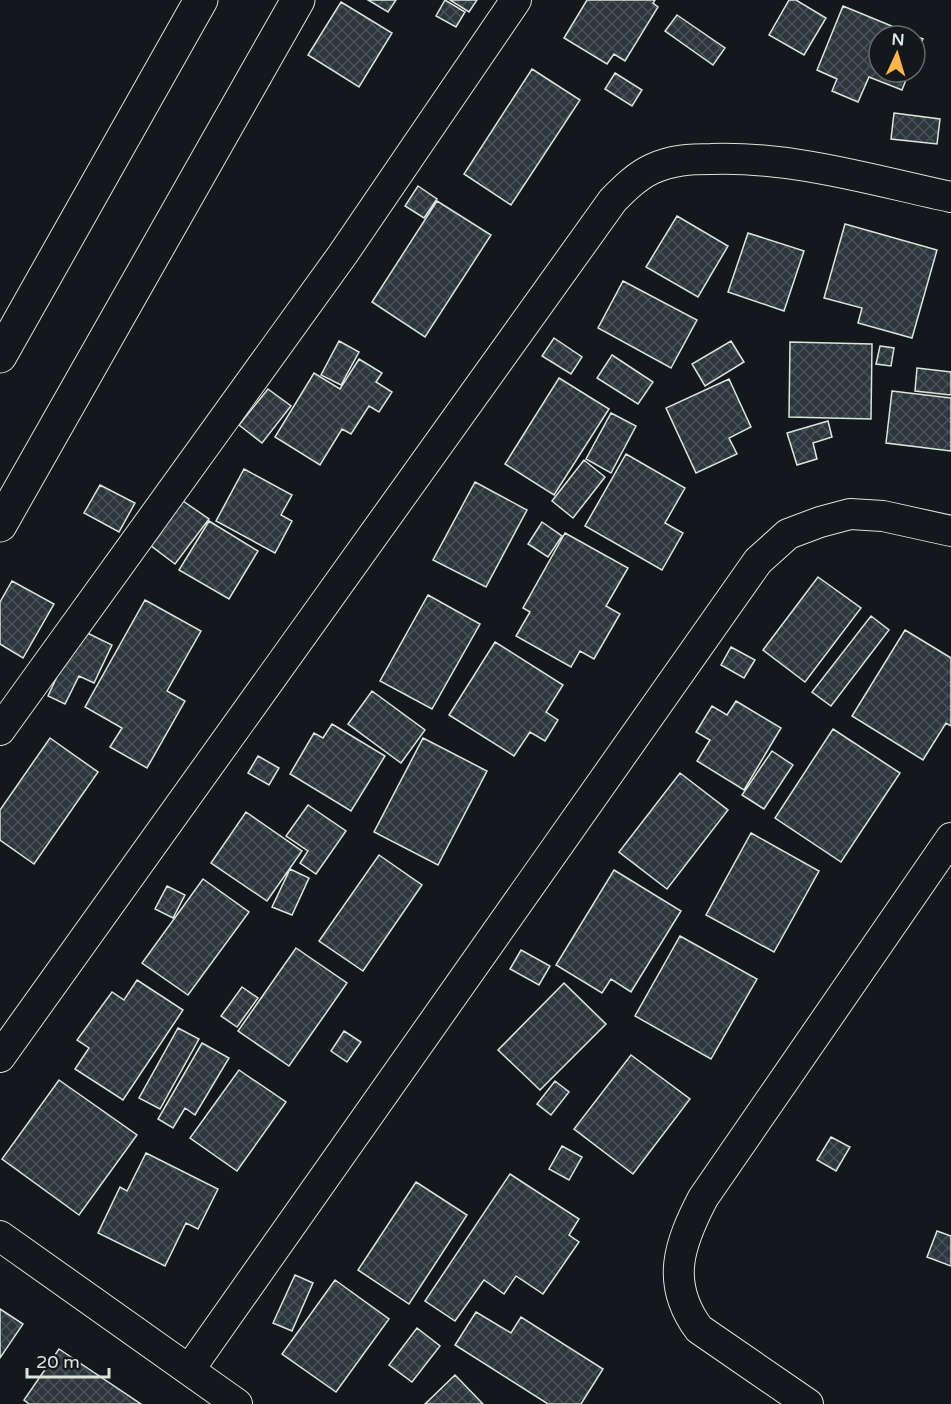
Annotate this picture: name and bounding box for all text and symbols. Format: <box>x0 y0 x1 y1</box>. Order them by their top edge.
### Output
north arrow <box>867 24 927 84</box>
text: N <box>891 30 905 50</box>
scale bar <box>27 1341 110 1379</box>
text: 20 m <box>36 1351 80 1373</box>

